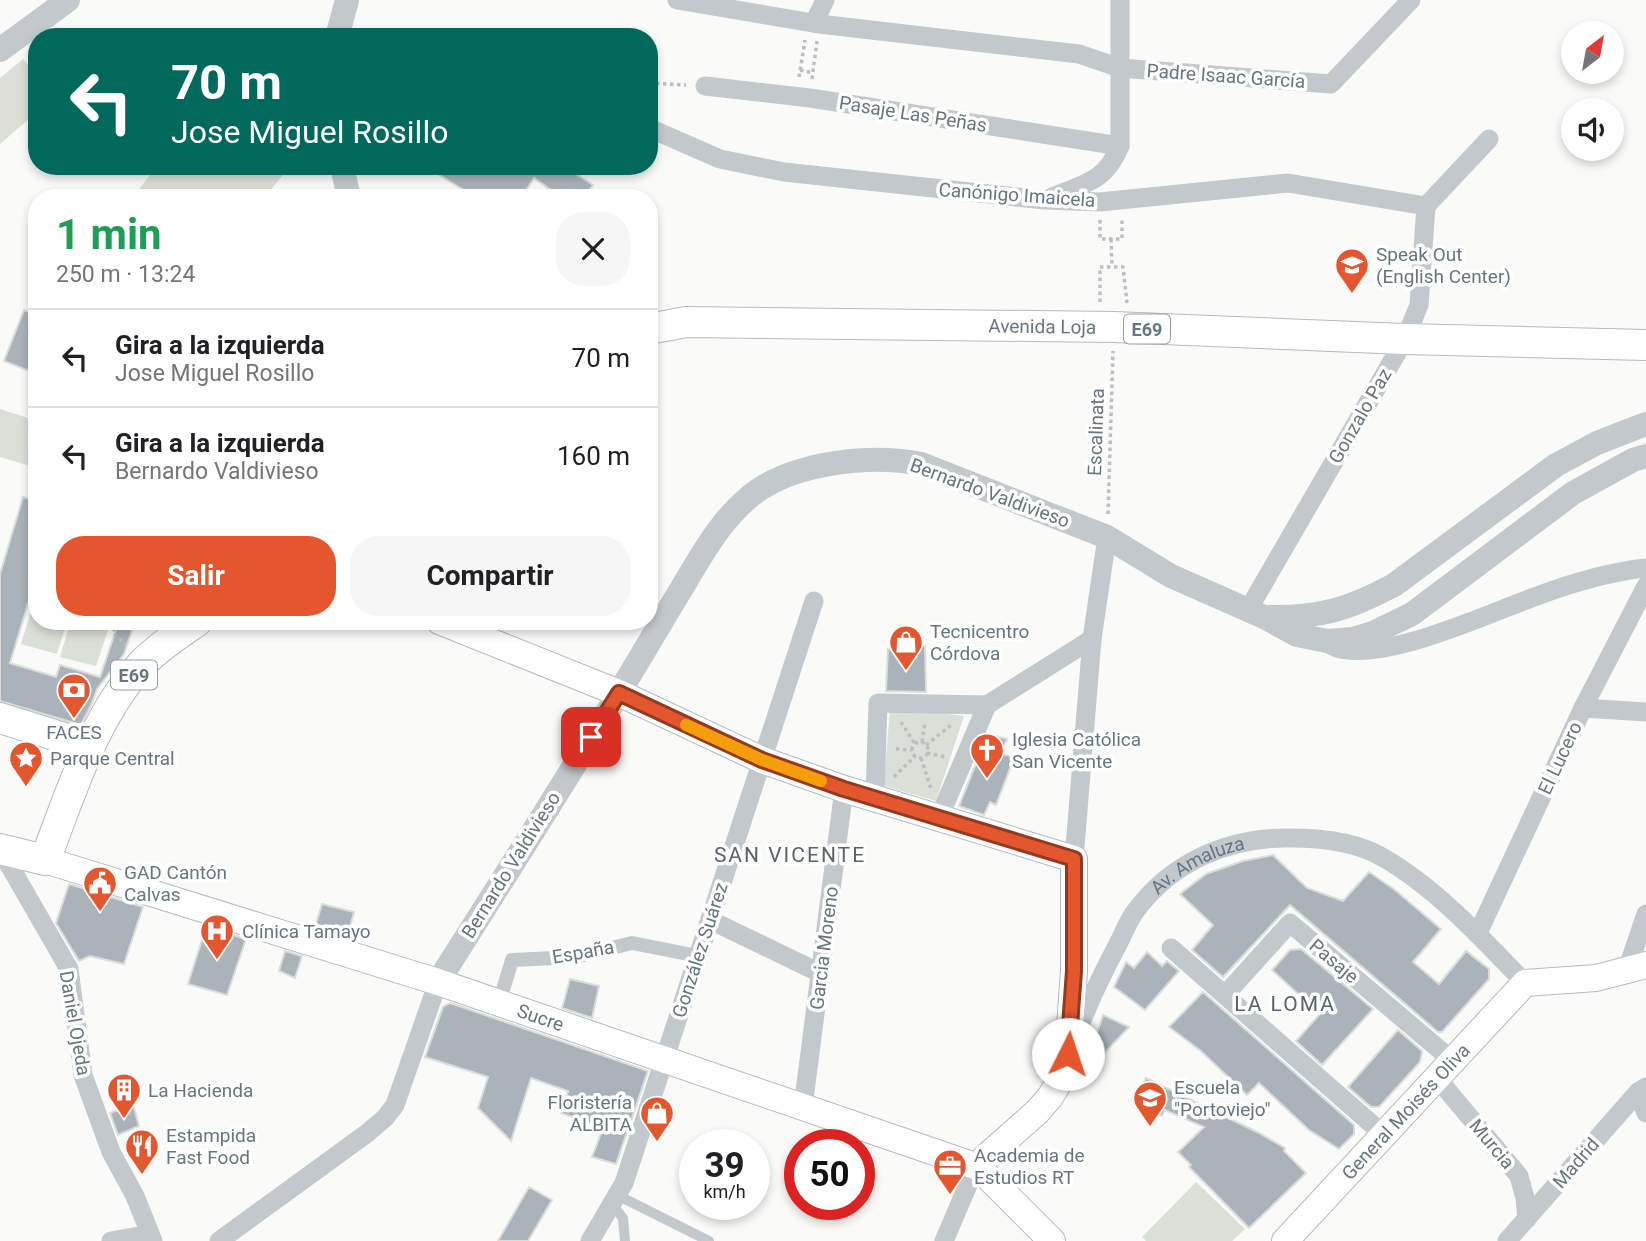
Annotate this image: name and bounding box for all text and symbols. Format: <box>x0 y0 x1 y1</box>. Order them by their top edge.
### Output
north arrow <box>1561 21 1624 84</box>
map controls <box>1561 21 1624 161</box>
text: 70 m <box>171 54 282 111</box>
icon: left <box>56 56 147 147</box>
street label: Padre Isaac García <box>1146 59 1306 93</box>
street label: Pasaje Las Peñas <box>837 91 989 137</box>
button: sound <box>1561 98 1624 161</box>
text: Jose Miguel Rosillo <box>171 113 448 151</box>
street label: Canónigo Imaicela <box>938 178 1096 212</box>
text: 1 min <box>56 210 162 259</box>
button: close <box>556 212 630 286</box>
place label: Speak Out (English Center) <box>1376 243 1511 288</box>
school or university icon: Speak Out (English Center) <box>1333 246 1371 295</box>
text: 250 m · 13:24 <box>56 261 195 288</box>
street label: Avenida Loja <box>988 314 1096 338</box>
road number: E69 <box>1124 314 1170 344</box>
text: Gira a la izquierda <box>115 330 325 360</box>
icon: left <box>56 339 94 377</box>
text: 70 m <box>572 343 630 373</box>
text: Jose Miguel Rosillo <box>115 360 314 387</box>
street label: Gonzalo Paz <box>1324 364 1396 468</box>
street label: Escalinata <box>1083 388 1109 476</box>
text: Gira a la izquierda <box>115 428 325 458</box>
icon: left <box>56 437 94 475</box>
text: 160 m <box>557 441 630 471</box>
street label: Bernardo Valdivieso <box>907 453 1073 533</box>
text: Bernardo Valdivieso <box>115 458 319 485</box>
button: Salir <box>56 536 336 616</box>
button: Compartir <box>350 536 630 616</box>
place label: Tecnicentro Córdova <box>930 620 1029 665</box>
shop icon: Tecnicentro Córdova <box>887 623 925 672</box>
road number: E69 <box>111 660 157 690</box>
bank icon: FACES <box>55 671 93 720</box>
pin <box>561 707 621 767</box>
icon: arrive <box>572 718 610 756</box>
street label: El Lucero <box>1533 718 1587 798</box>
place label: FACES <box>46 721 102 744</box>
place label: Iglesia Católica San Vicente <box>1012 728 1141 773</box>
church icon: Iglesia Católica San Vicente <box>968 731 1006 780</box>
place icon: Parque Central <box>7 739 45 788</box>
place label: Parque Central <box>50 747 175 770</box>
street label: Bernardo Valdivieso <box>457 788 565 942</box>
street label: Av. Amaluza <box>1145 831 1247 899</box>
district label: SAN VICENTE <box>714 843 866 867</box>
place label: GAD Cantón Calvas <box>124 861 227 906</box>
public building icon: GAD Cantón Calvas <box>81 864 119 913</box>
street label: González Suárez <box>667 880 733 1020</box>
street label: Garcia Moreno <box>805 885 843 1011</box>
hospital icon: Clínica Tamayo <box>198 912 236 961</box>
place label: Clínica Tamayo <box>242 920 371 943</box>
street label: Pasaje <box>1305 934 1363 988</box>
street label: España <box>550 935 616 969</box>
street label: Daniel Ojeda <box>54 969 96 1077</box>
district label: LA LOMA <box>1234 992 1336 1016</box>
street label: Sucre <box>514 998 567 1036</box>
position arrow <box>1031 1017 1105 1091</box>
street label: General Moisés Oliva <box>1337 1039 1474 1184</box>
building icon: La Hacienda <box>105 1071 143 1120</box>
place label: Escuela "Portoviejo" <box>1174 1076 1271 1121</box>
place label: La Hacienda <box>148 1079 253 1102</box>
school or university icon: Escuela "Portoviejo" <box>1131 1079 1169 1128</box>
place label: Floristería ALBITA <box>547 1091 633 1136</box>
shop icon: Floristería ALBITA <box>638 1094 676 1143</box>
street label: Murcia <box>1464 1114 1520 1174</box>
place label: Estampida Fast Food <box>166 1124 256 1169</box>
restaurant icon: Estampida Fast Food <box>123 1127 161 1176</box>
speed limit sign: 50 <box>784 1129 875 1220</box>
street label: Madrid <box>1548 1133 1604 1193</box>
place label: Academia de Estudios RT <box>974 1144 1085 1189</box>
text: 39 <box>704 1145 745 1186</box>
office icon: Academia de Estudios RT <box>931 1147 969 1196</box>
text: km/h <box>703 1181 746 1202</box>

